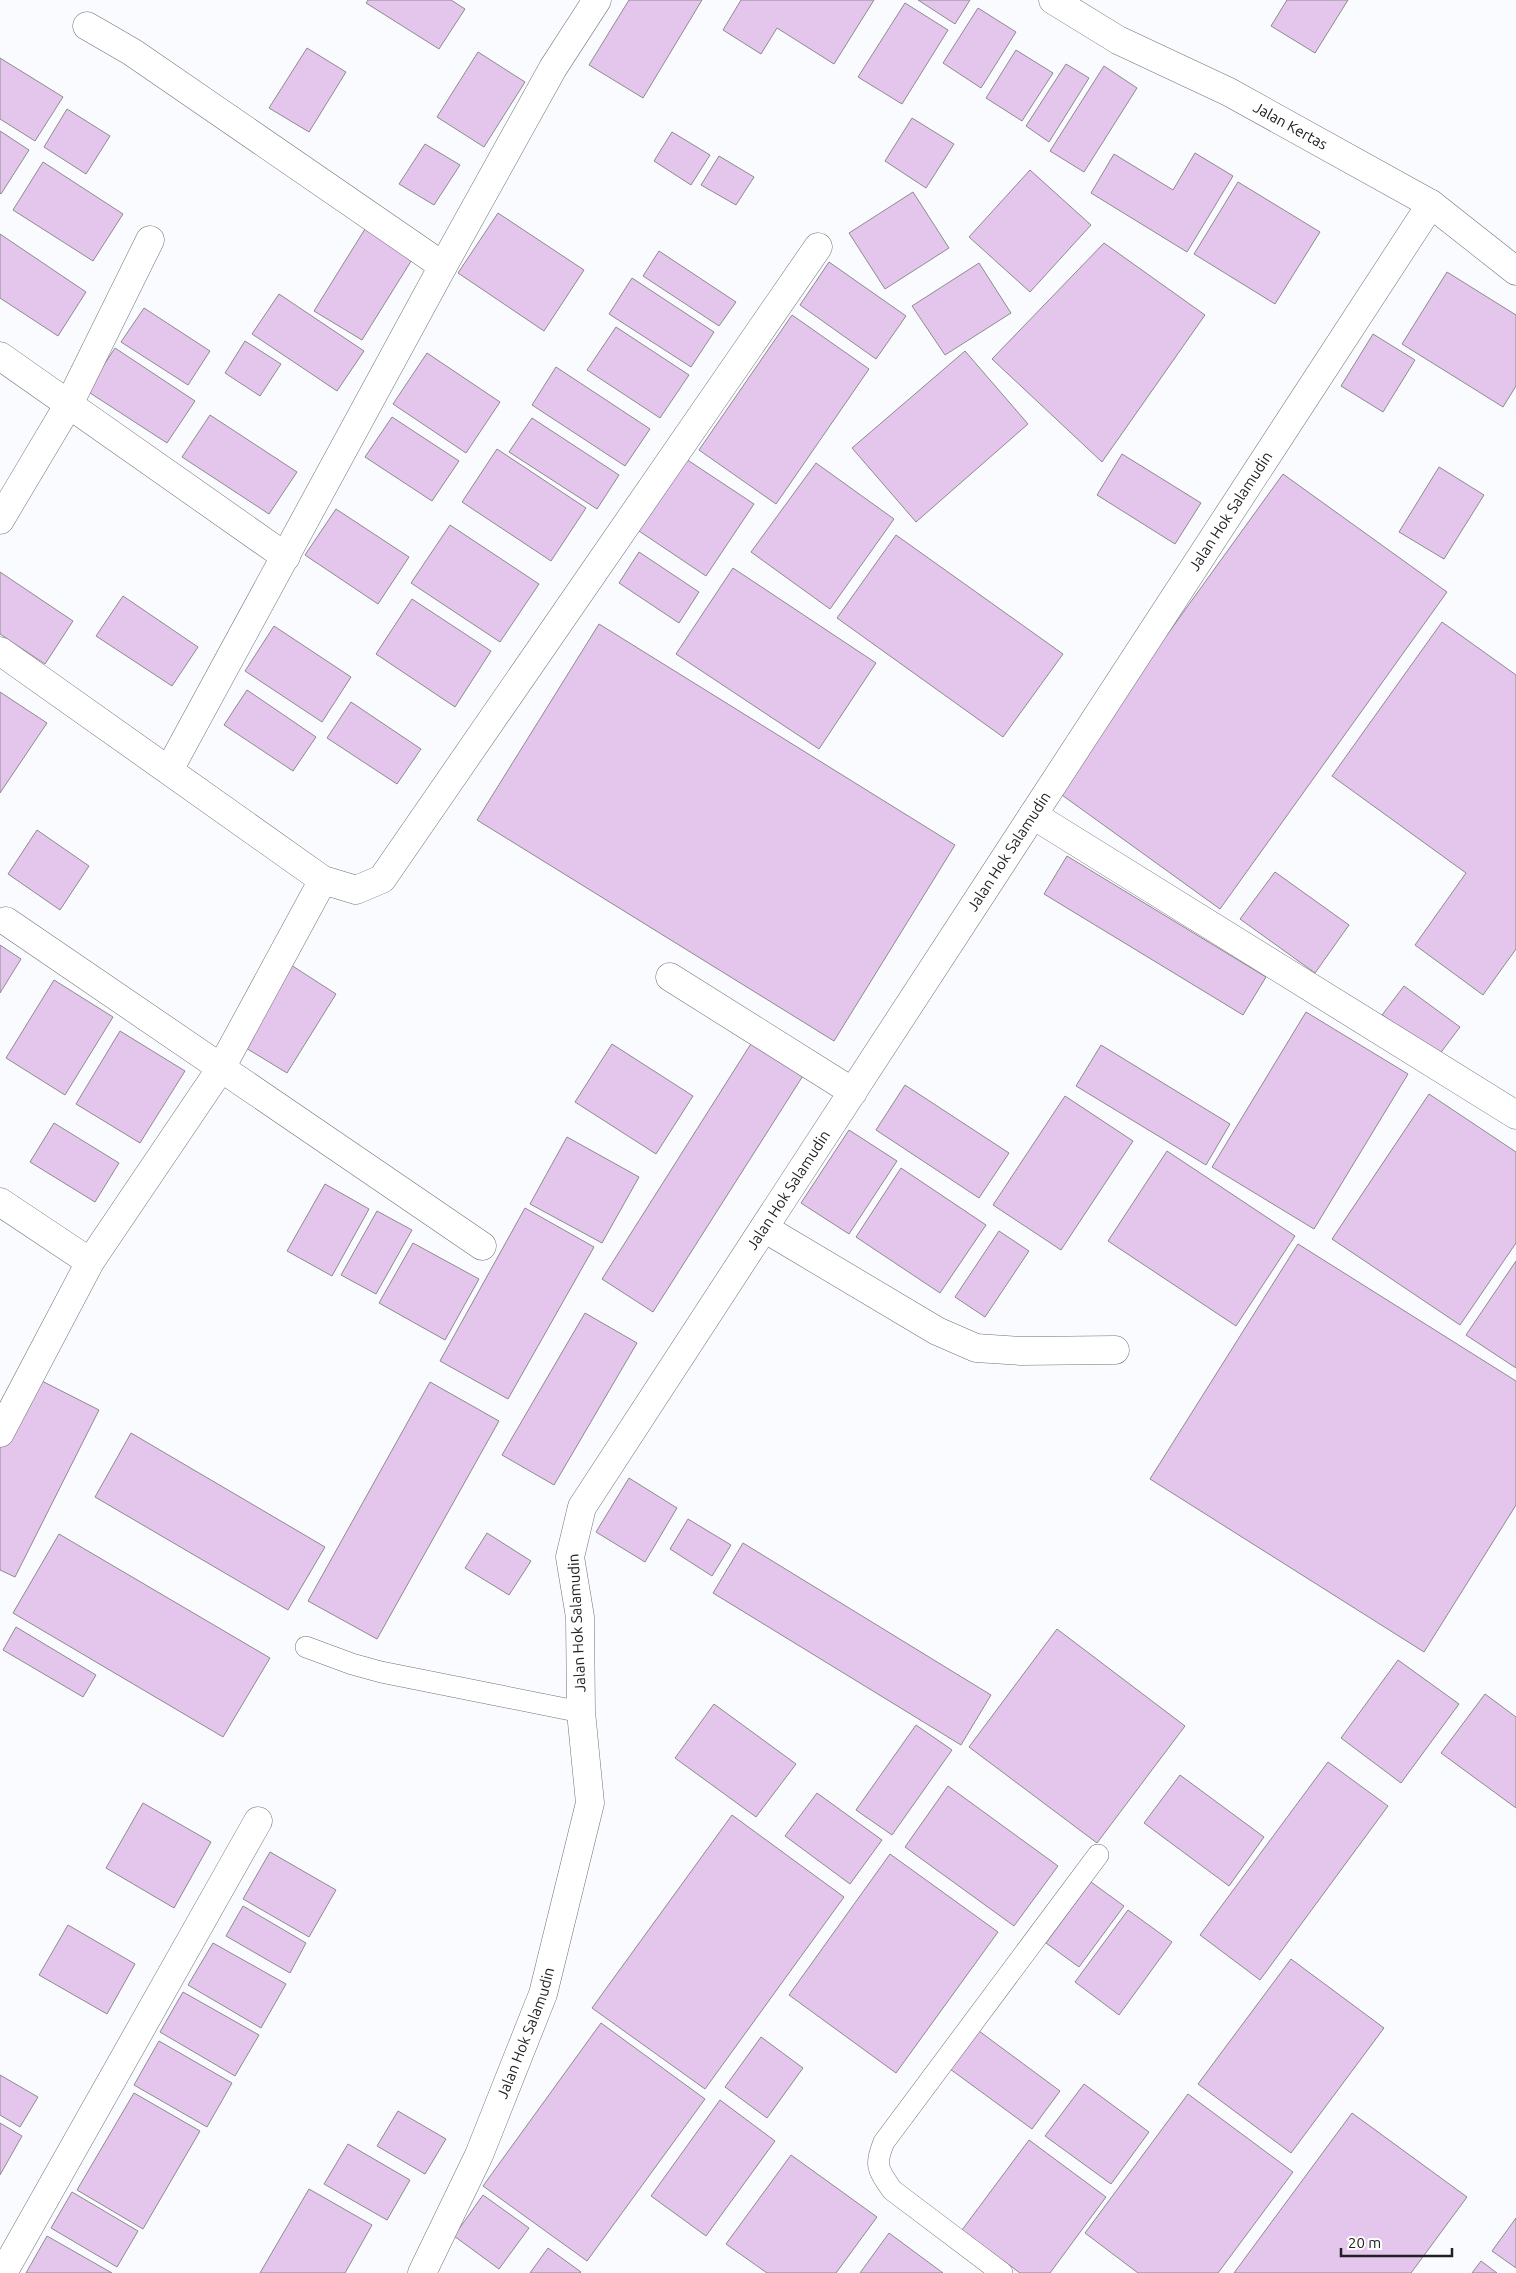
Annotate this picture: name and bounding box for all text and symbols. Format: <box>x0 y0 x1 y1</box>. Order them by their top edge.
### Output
street label: Jalan Kertas <box>1251 98 1330 153</box>
street label: Jalan Hok Salamudin <box>1185 448 1275 574</box>
street label: Jalan Hok Salamudin <box>964 788 1054 914</box>
street label: Jalan Hok Salamudin <box>743 1127 833 1253</box>
street label: Jalan Hok Salamudin <box>564 1553 589 1693</box>
street label: Jalan Hok Salamudin <box>493 1965 557 2101</box>
scale bar <box>1341 2226 1452 2258</box>
text: 20 m <box>1348 2234 1381 2251</box>

